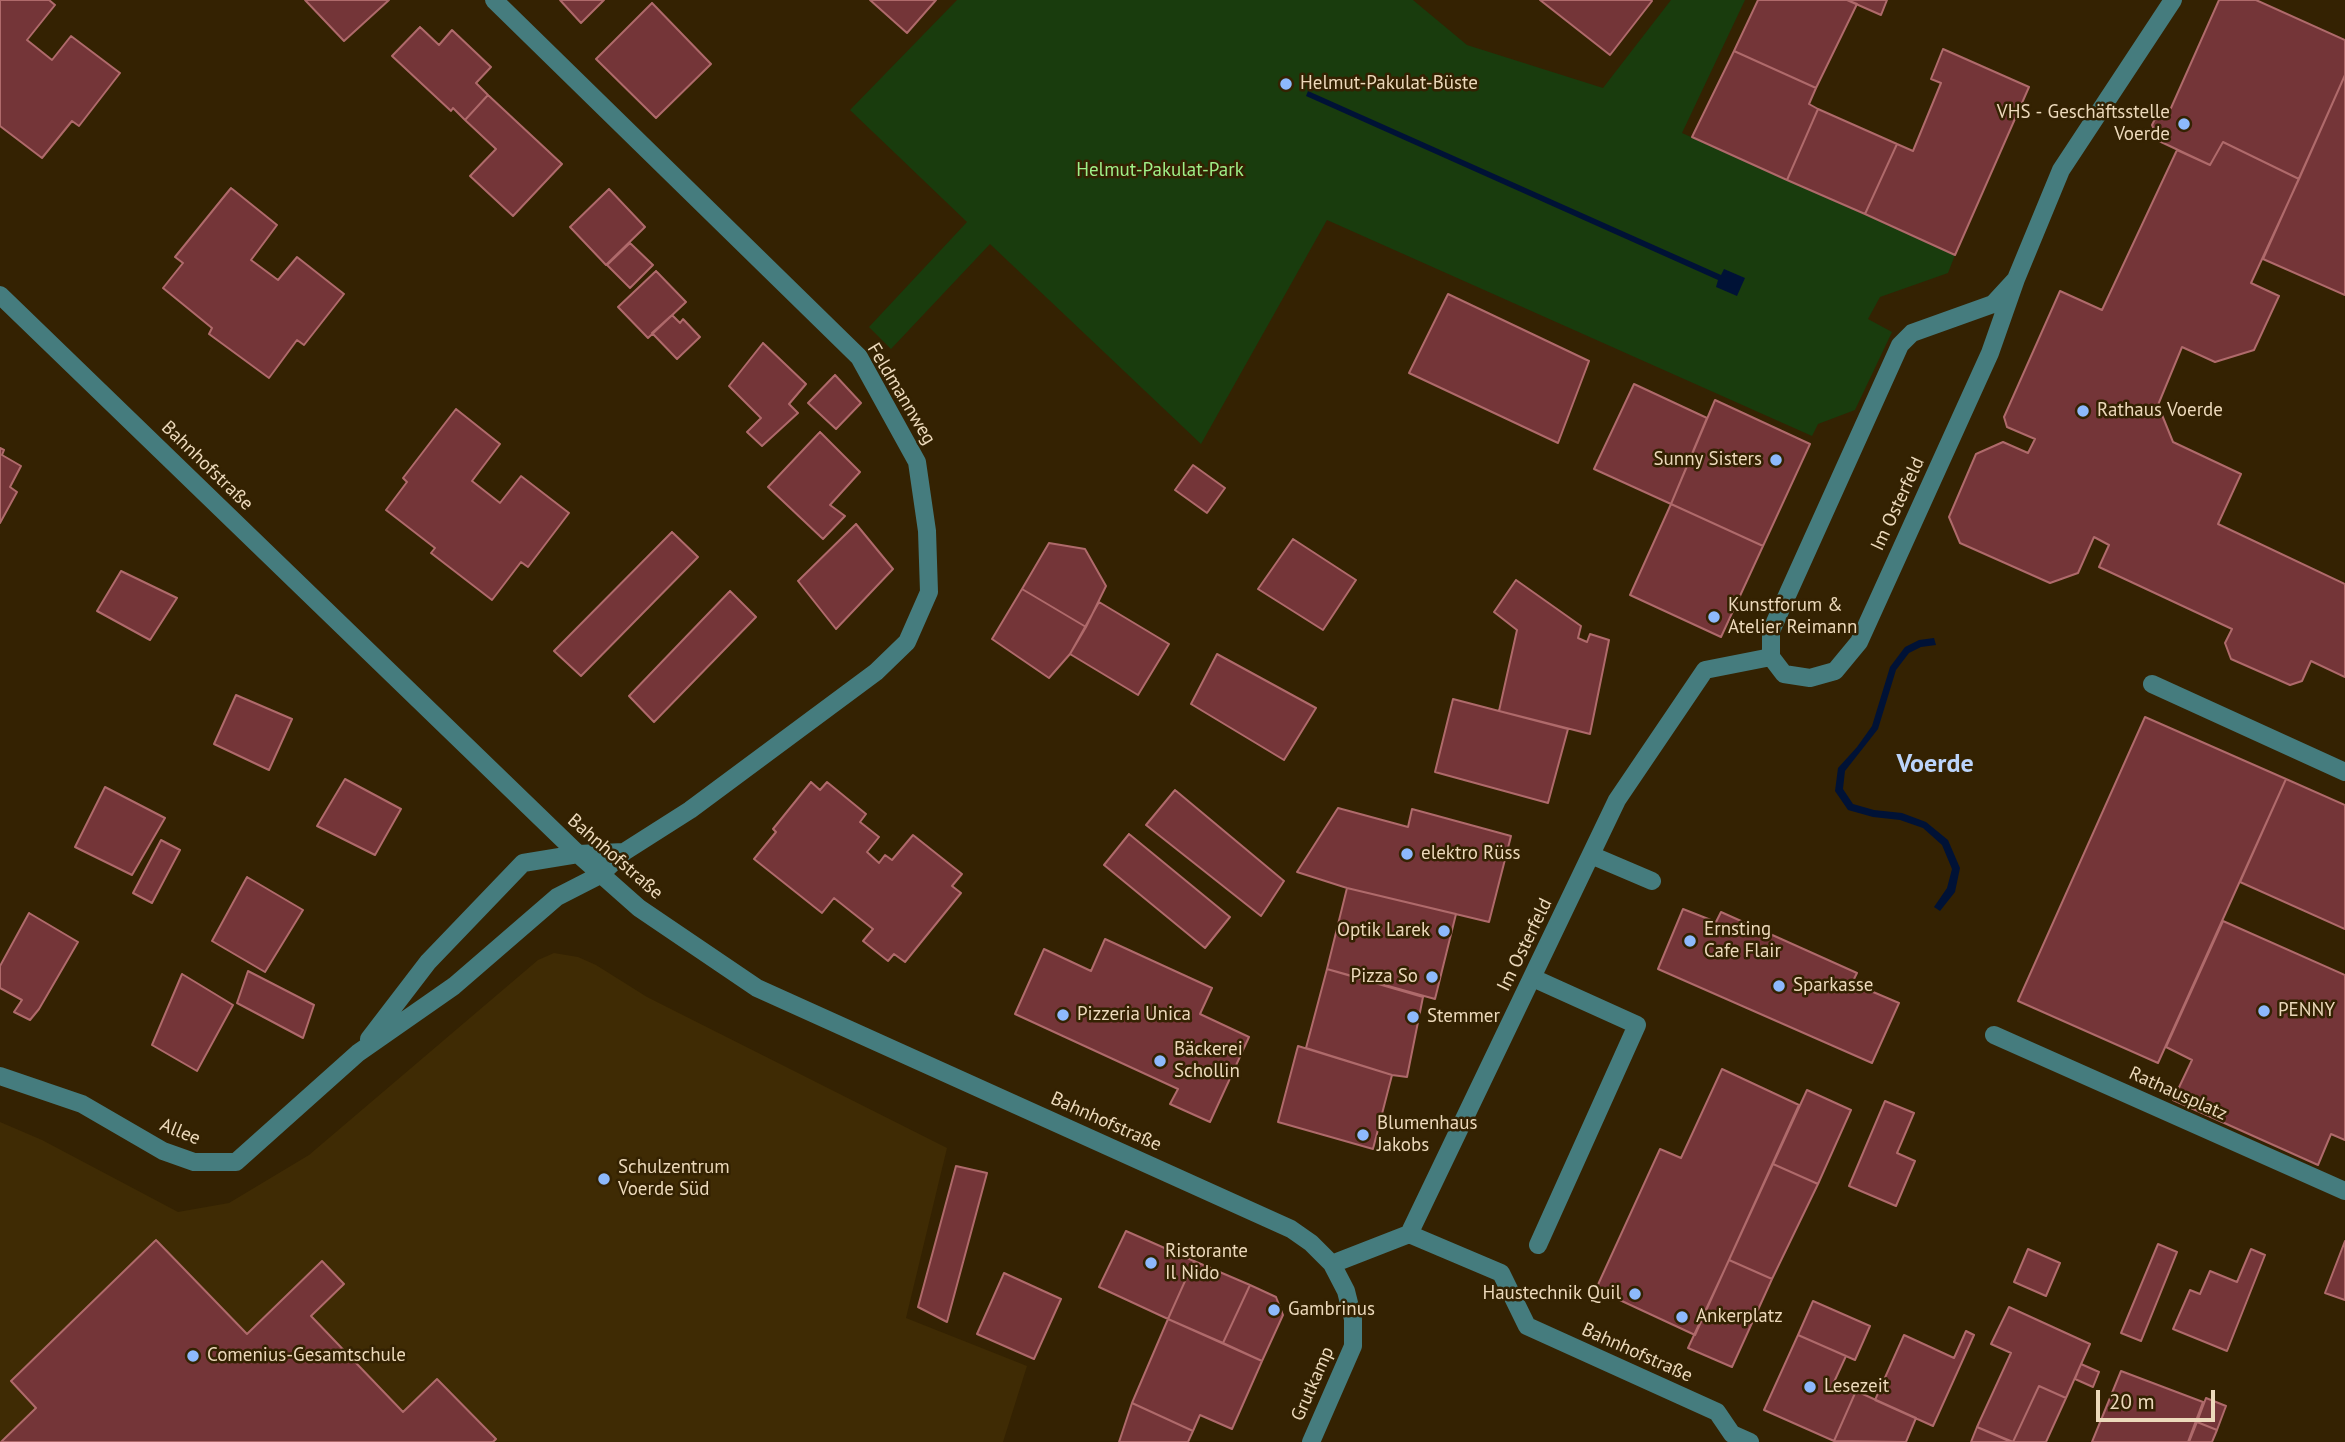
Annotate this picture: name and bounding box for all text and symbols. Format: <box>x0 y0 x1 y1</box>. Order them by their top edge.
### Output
place label: Helmut-Pakulat-Büste <box>1300 73 1478 95</box>
marker: Helmut-Pakulat-Büste <box>1278 76 1294 92</box>
place label: VHS - Geschäftsstelle Voerde <box>1997 102 2170 146</box>
marker: VHS - Geschäftsstelle Voerde <box>2176 116 2192 132</box>
park label: Helmut-Pakulat-Park <box>1076 160 1244 182</box>
street label: Feldmannweg <box>862 339 940 449</box>
place label: Rathaus Voerde <box>2097 400 2223 422</box>
marker: Rathaus Voerde <box>2075 403 2091 419</box>
street label: Bahnhofstraße <box>156 416 258 516</box>
place label: Sunny Sisters <box>1653 449 1762 471</box>
marker: Sunny Sisters <box>1768 452 1784 468</box>
street label: Im Osterfeld <box>1866 454 1930 554</box>
place label: Kunstforum & Atelier Reimann <box>1728 595 1857 639</box>
marker: Kunstforum & Atelier Reimann <box>1706 609 1722 625</box>
district label: Voerde <box>1896 749 1974 781</box>
street label: Bahnhofstraße <box>563 809 667 905</box>
place label: elektro Rüss <box>1421 843 1520 865</box>
marker: elektro Rüss <box>1399 846 1415 862</box>
street label: Im Osterfeld <box>1493 895 1557 995</box>
place label: Ernsting Cafe Flair <box>1704 919 1781 963</box>
place label: Optik Larek <box>1337 920 1430 942</box>
marker: Optik Larek <box>1436 923 1452 939</box>
marker: Ernsting Cafe Flair <box>1682 933 1698 949</box>
place label: Pizza So <box>1351 966 1418 988</box>
marker: Pizza So <box>1424 969 1440 985</box>
place label: Sparkasse <box>1793 975 1873 997</box>
marker: Sparkasse <box>1771 978 1787 994</box>
place label: PENNY <box>2278 1000 2335 1022</box>
marker: PENNY <box>2256 1003 2272 1019</box>
place label: Pizzeria Unica <box>1077 1004 1191 1026</box>
place label: Stemmer <box>1427 1006 1500 1028</box>
marker: Pizzeria Unica <box>1055 1007 1071 1023</box>
marker: Stemmer <box>1405 1009 1421 1025</box>
place label: Bäckerei Schollin <box>1174 1039 1243 1083</box>
marker: Bäckerei Schollin <box>1152 1053 1168 1069</box>
street label: Rathausplatz <box>2125 1062 2231 1126</box>
street label: Bahnhofstraße <box>1047 1087 1165 1157</box>
place label: Blumenhaus Jakobs <box>1377 1113 1477 1157</box>
street label: Allee <box>157 1114 203 1150</box>
marker: Blumenhaus Jakobs <box>1355 1127 1371 1143</box>
place label: Schulzentrum Voerde Süd <box>618 1157 730 1201</box>
marker: Schulzentrum Voerde Süd <box>596 1171 612 1187</box>
place label: Ristorante Il Nido <box>1165 1241 1248 1285</box>
marker: Ristorante Il Nido <box>1143 1255 1159 1271</box>
place label: Haustechnik Quil <box>1482 1283 1621 1305</box>
marker: Haustechnik Quil <box>1627 1286 1643 1302</box>
place label: Gambrinus <box>1288 1299 1375 1321</box>
marker: Gambrinus <box>1266 1302 1282 1318</box>
place label: Ankerplatz <box>1696 1306 1783 1328</box>
marker: Ankerplatz <box>1674 1309 1690 1325</box>
street label: Bahnhofstraße <box>1578 1318 1696 1388</box>
street label: Grutkamp <box>1287 1343 1339 1425</box>
place label: Comenius-Gesamtschule <box>207 1345 406 1367</box>
marker: Comenius-Gesamtschule <box>185 1348 201 1364</box>
place label: Lesezeit <box>1824 1376 1889 1398</box>
scale bar <box>2100 1376 2219 1420</box>
marker: Lesezeit <box>1802 1379 1818 1395</box>
text: 20 m <box>2109 1388 2155 1415</box>

